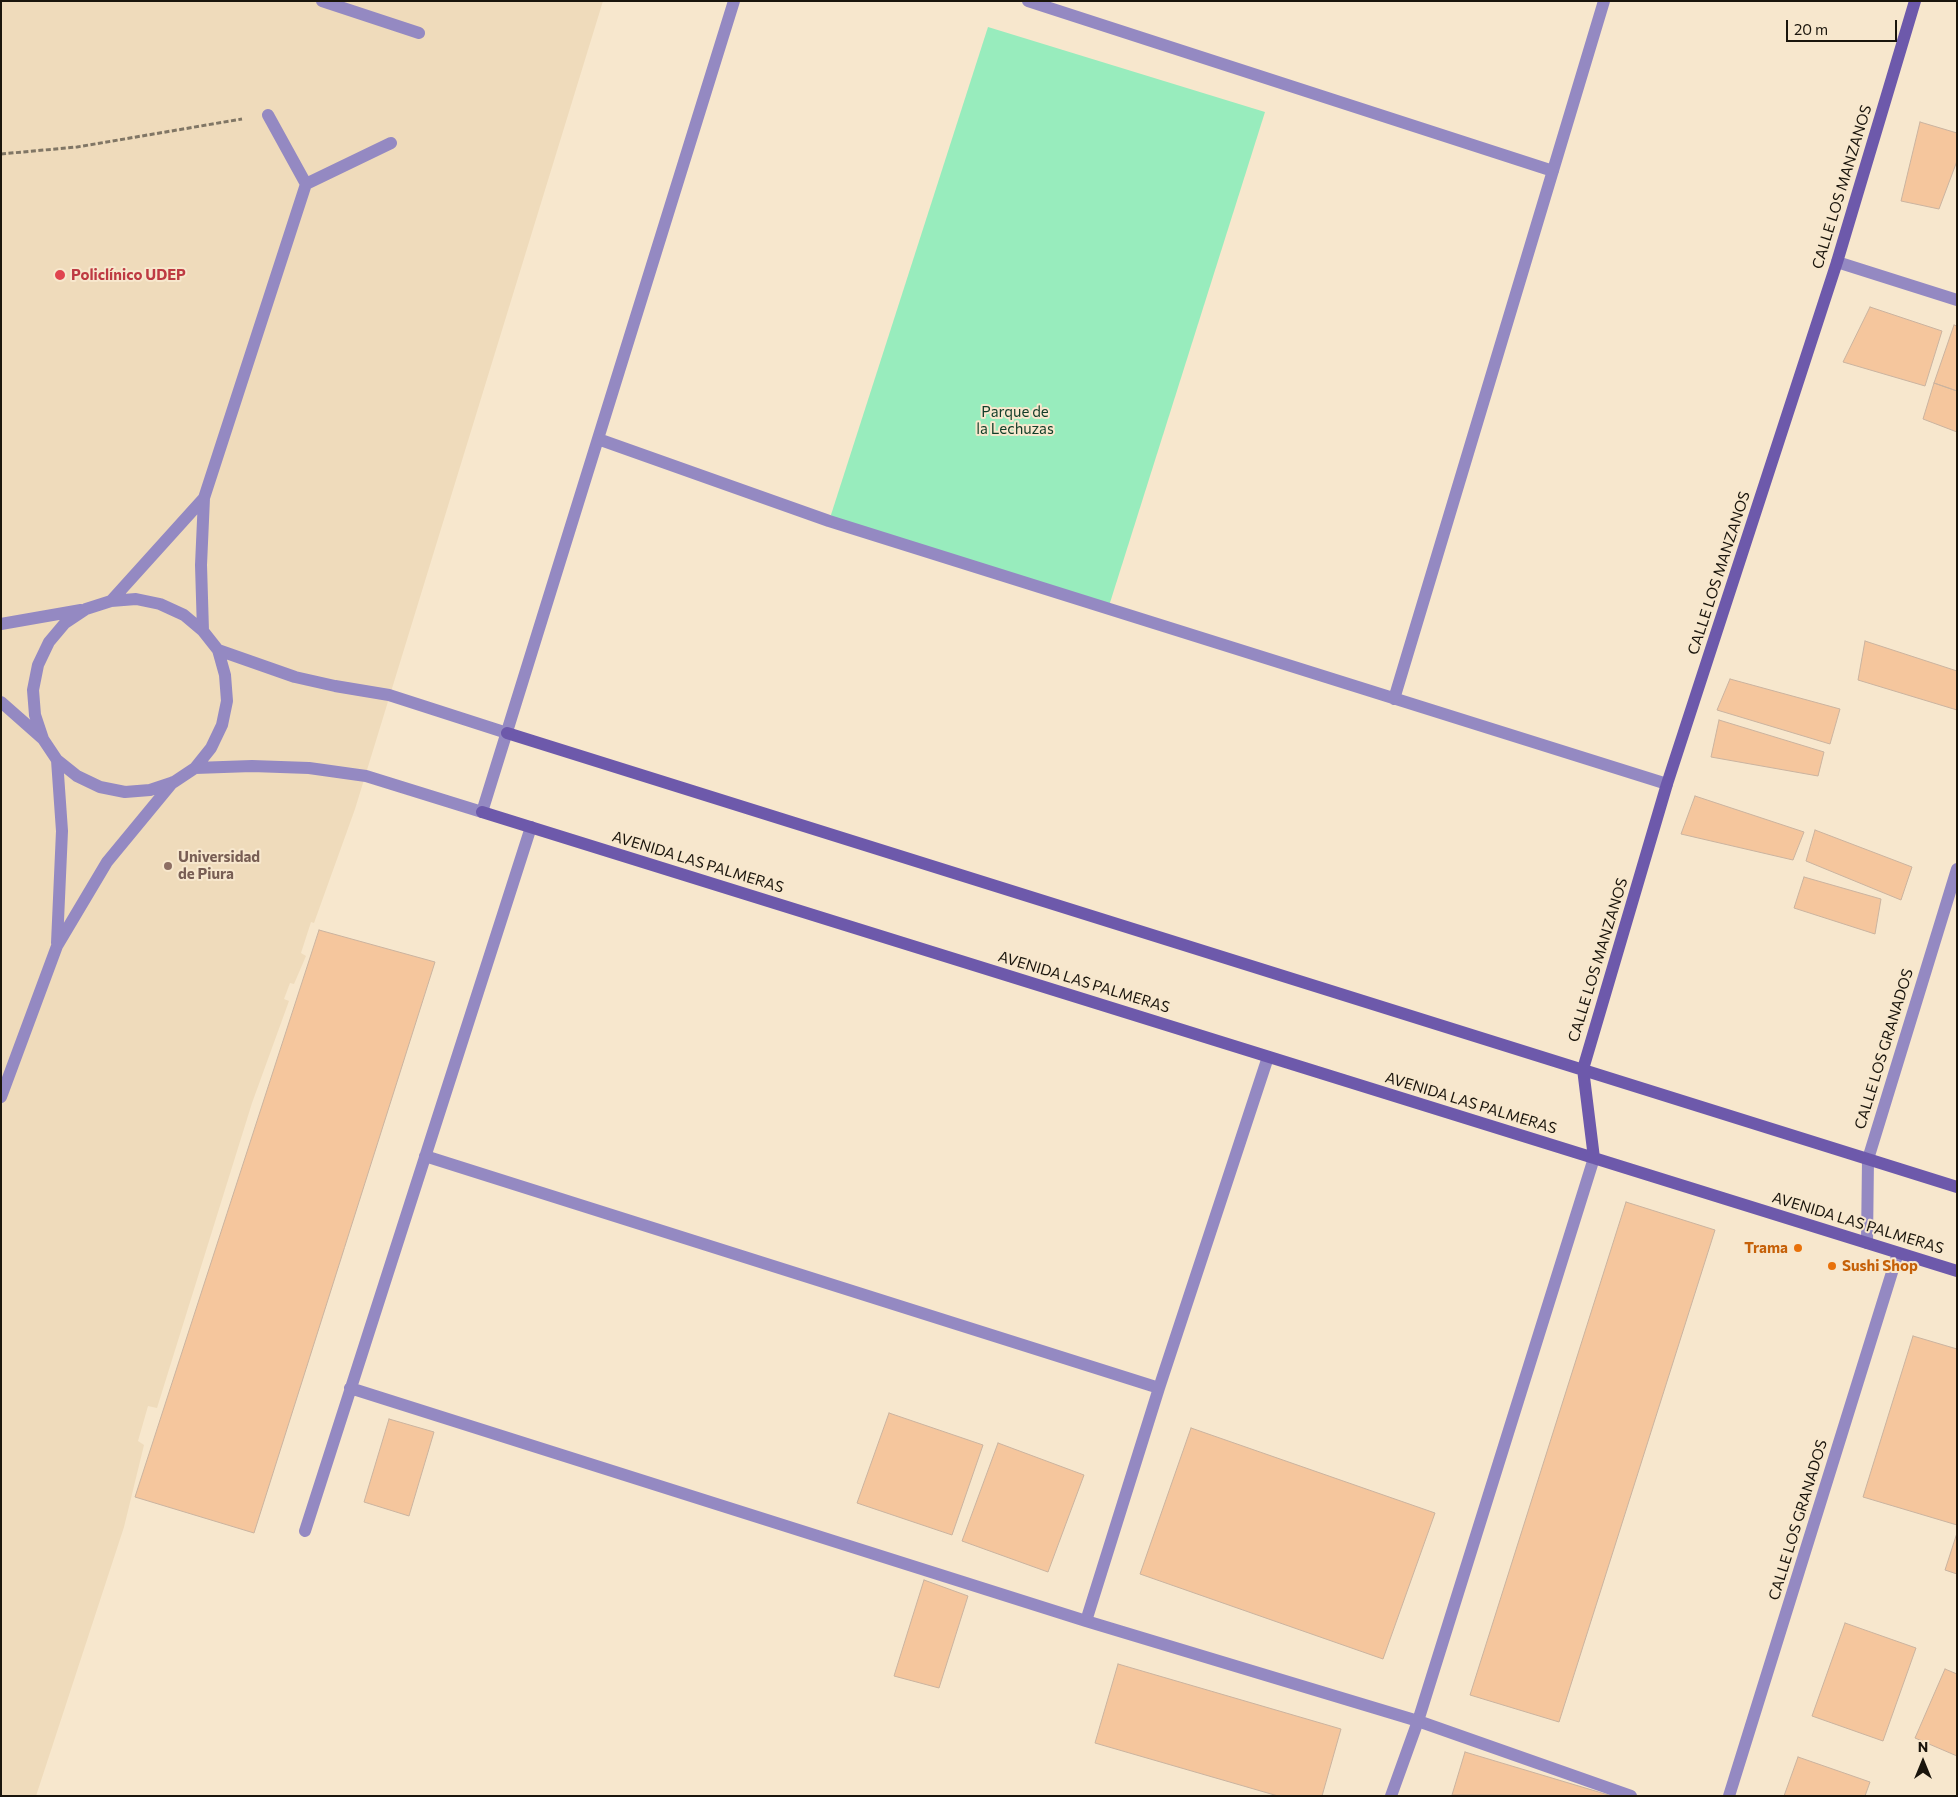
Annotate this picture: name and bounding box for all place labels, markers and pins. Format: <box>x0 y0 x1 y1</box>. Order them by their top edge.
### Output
place label: Policlínico UDEP <box>71 266 186 284</box>
marker: Policlínico UDEP <box>53 268 67 282</box>
place label: Universidad de Piura <box>178 848 260 883</box>
marker: Universidad de Piura <box>162 860 174 872</box>
place label: Trama <box>1744 1239 1788 1257</box>
marker: Trama <box>1792 1242 1804 1254</box>
place label: Sushi Shop <box>1842 1257 1918 1275</box>
marker: Sushi Shop <box>1826 1260 1838 1272</box>

